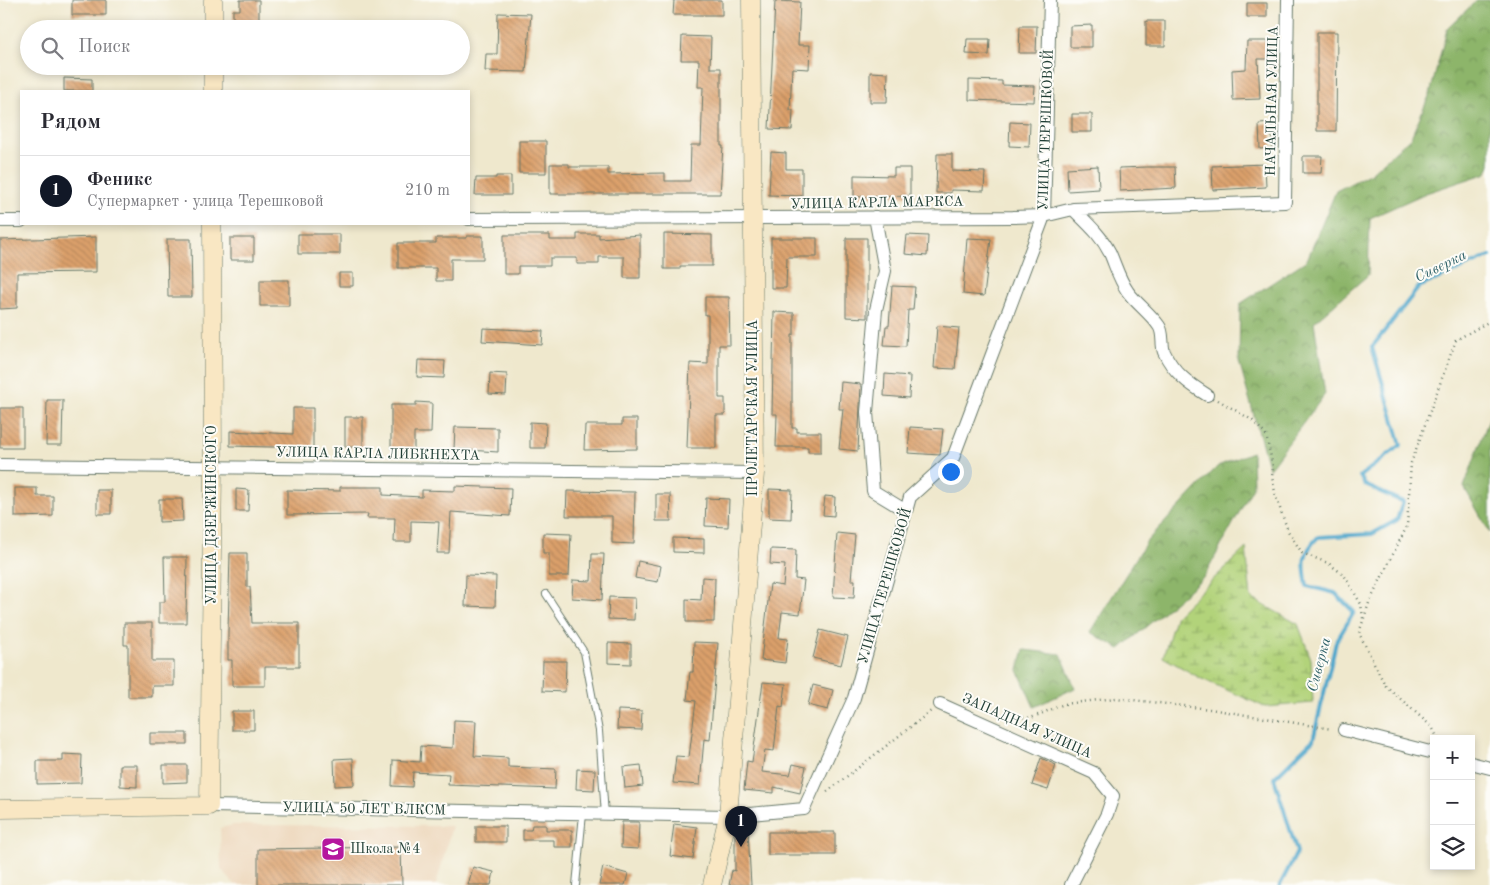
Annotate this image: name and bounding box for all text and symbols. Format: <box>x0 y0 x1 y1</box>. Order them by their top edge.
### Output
search box <box>20 20 470 75</box>
street label: НАЧАЛЬНАЯ УЛИЦА <box>1264 25 1280 176</box>
icon: search <box>38 34 66 62</box>
text: Поиск <box>78 38 130 57</box>
street label: УЛИЦА ТЕРЕШКОВОЙ <box>1032 49 1056 211</box>
text: Рядом <box>40 112 101 133</box>
text: Феникс <box>87 171 153 190</box>
text: 1 <box>51 183 61 199</box>
text: 210 m <box>405 183 450 199</box>
text: Супермаркет · улица Терешковой <box>87 194 324 210</box>
street label: УЛИЦА КАРЛА МАРКСА <box>790 194 964 212</box>
water label: Сиверка <box>1413 248 1469 286</box>
street label: ПРОЛЕТАРСКАЯ УЛИЦА <box>746 319 760 497</box>
street label: УЛИЦА ДЗЕРЖИНСКОГО <box>205 425 219 605</box>
street label: УЛИЦА КАРЛА ЛИБКНЕХТА <box>276 445 481 463</box>
your location <box>938 459 964 485</box>
street label: УЛИЦА ТЕРЕШКОВОЙ <box>852 505 914 666</box>
water label: Сиверка <box>1306 636 1334 694</box>
street label: ЗАПАДНАЯ УЛИЦА <box>960 691 1094 761</box>
map controls <box>1430 735 1475 870</box>
button: + <box>1430 735 1475 780</box>
button: − <box>1430 780 1475 825</box>
street label: УЛИЦА 50 ЛЕТ ВЛКСМ <box>282 801 446 817</box>
pin: 1 <box>725 806 757 847</box>
button: layers <box>1430 825 1475 870</box>
school or university icon: Школа №4 <box>320 836 346 862</box>
place label: Школа №4 <box>350 842 420 856</box>

